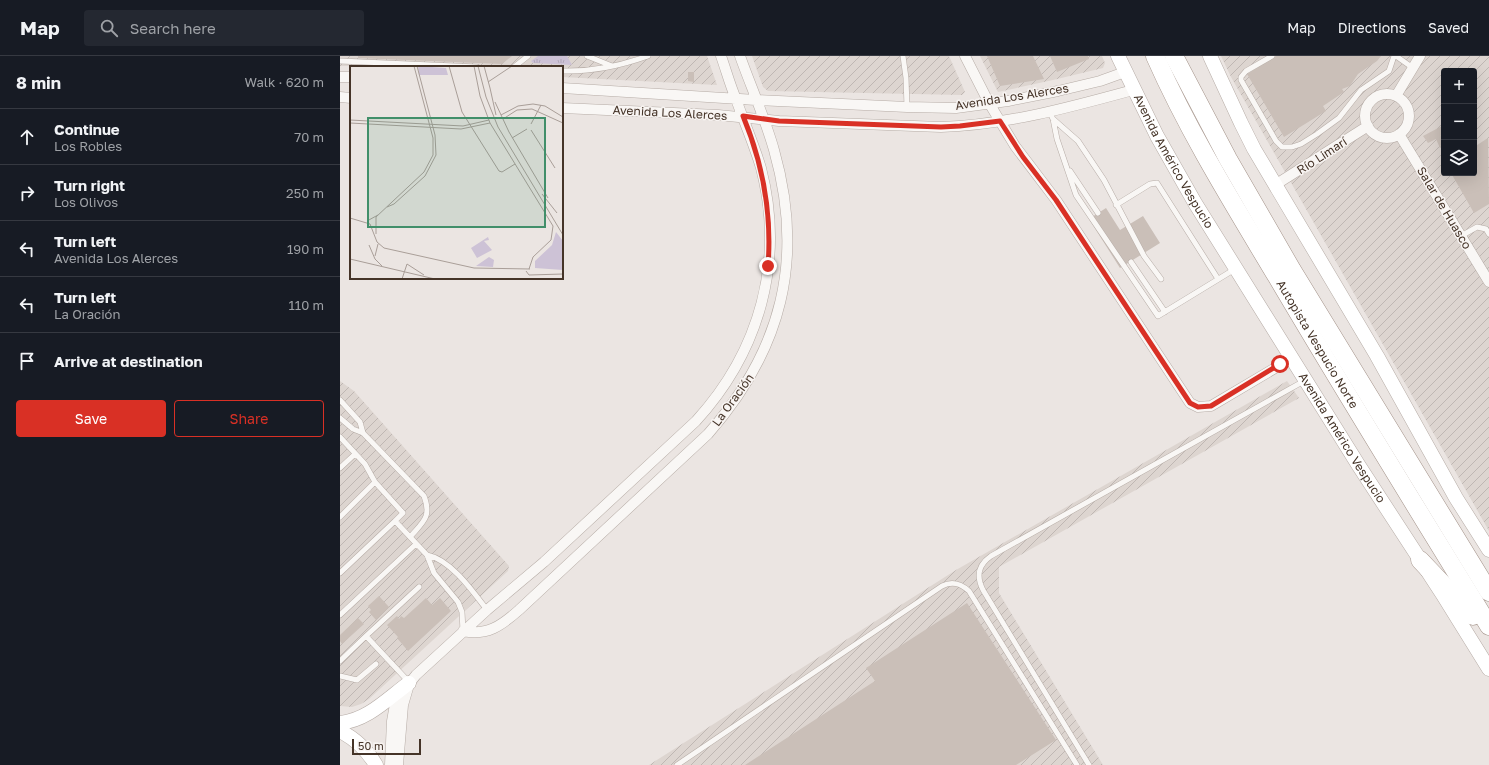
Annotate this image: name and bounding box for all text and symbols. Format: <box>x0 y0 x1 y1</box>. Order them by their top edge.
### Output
search box <box>84 10 364 46</box>
text: Map <box>20 16 60 39</box>
icon: search <box>98 17 120 39</box>
text: Search here <box>130 19 216 37</box>
text: Map <box>1287 19 1316 36</box>
text: Directions <box>1338 19 1406 36</box>
text: Saved <box>1428 19 1469 36</box>
inset map <box>350 66 563 279</box>
map controls <box>1441 68 1477 176</box>
button: + <box>1441 68 1477 104</box>
text: 8 min <box>16 72 61 93</box>
text: Walk · 620 m <box>245 74 324 90</box>
street label: Avenida Los Alerces <box>954 80 1070 113</box>
street label: Avenida Américo Vespucio <box>1131 92 1217 231</box>
street label: Avenida Los Alerces <box>612 102 728 123</box>
button: − <box>1441 104 1477 140</box>
text: Continue <box>54 120 120 138</box>
icon: ahead <box>16 126 38 148</box>
text: 70 m <box>294 129 324 145</box>
street label: Río Limarí <box>1294 133 1350 177</box>
text: Los Robles <box>54 138 122 154</box>
button: layers <box>1441 140 1477 176</box>
street label: Salar de Huasco <box>1414 164 1475 252</box>
text: Turn right <box>54 176 125 194</box>
icon: right <box>16 182 38 204</box>
text: 250 m <box>286 185 324 201</box>
text: Los Olivos <box>54 194 118 210</box>
text: Turn left <box>54 232 116 250</box>
icon: left <box>16 238 38 260</box>
text: 190 m <box>287 241 324 257</box>
text: Avenida Los Alerces <box>54 250 178 266</box>
route end <box>759 257 777 275</box>
street label: Autopista Vespucio Norte <box>1273 277 1362 411</box>
text: Turn left <box>54 288 116 306</box>
icon: left <box>16 294 38 316</box>
text: 110 m <box>289 297 324 313</box>
text: La Oración <box>54 306 120 322</box>
icon: arrive <box>16 350 38 372</box>
text: Arrive at destination <box>54 352 203 370</box>
route start <box>1271 355 1289 373</box>
street label: Avenida Américo Vespucio <box>1296 370 1389 506</box>
street label: La Oración <box>709 371 757 429</box>
button: Save <box>16 400 166 437</box>
button: Share <box>174 400 324 437</box>
scale bar <box>352 737 421 756</box>
text: 50 m <box>358 739 384 752</box>

